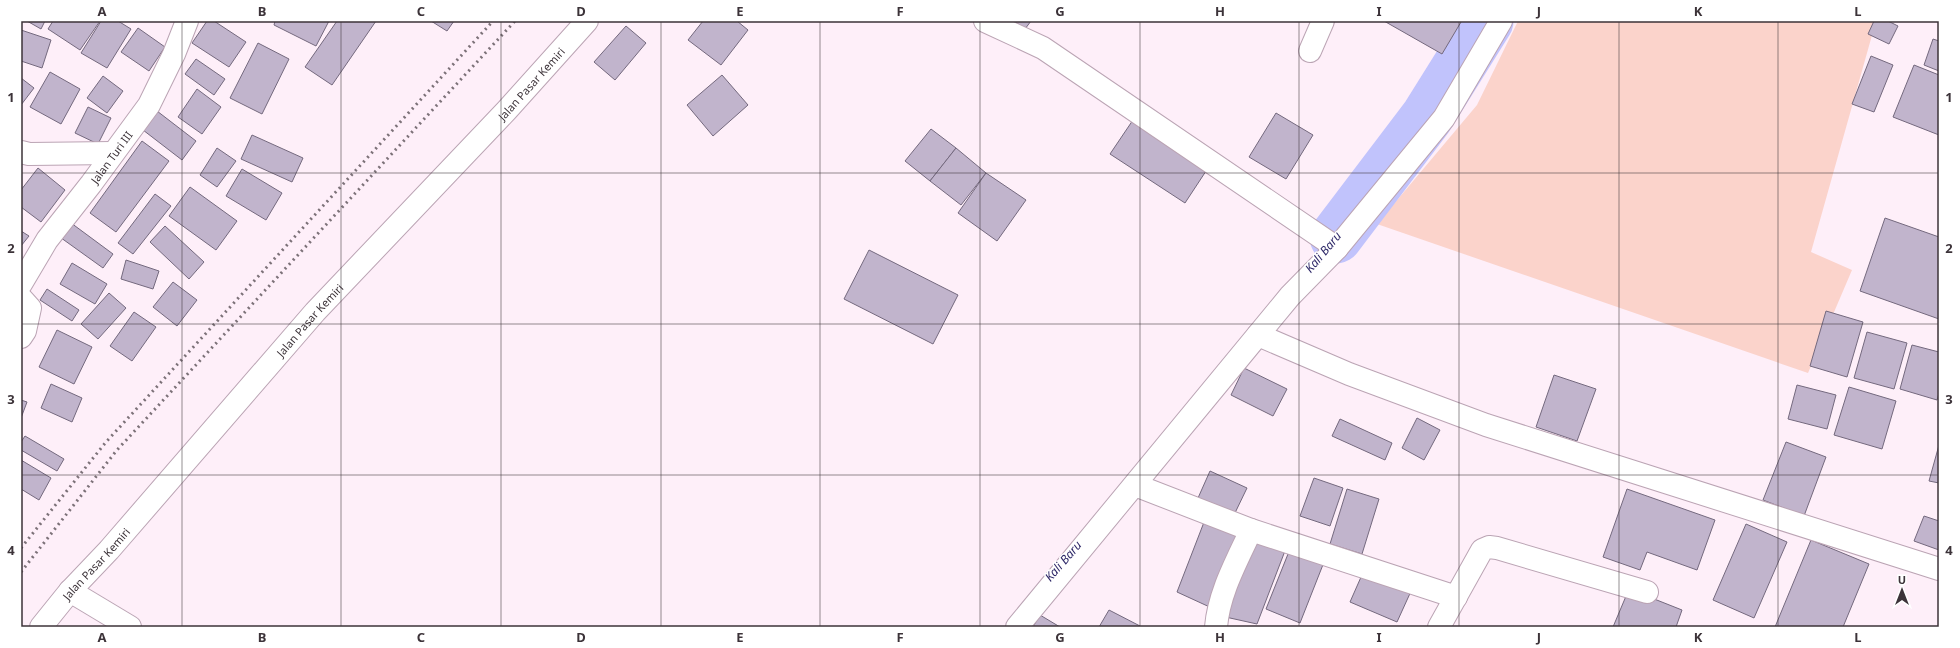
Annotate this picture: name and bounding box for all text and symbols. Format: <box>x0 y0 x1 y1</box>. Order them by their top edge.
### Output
text: A <box>98 2 107 20</box>
text: B <box>258 2 266 20</box>
text: C <box>417 2 425 20</box>
text: D <box>576 2 586 20</box>
text: E <box>736 2 744 20</box>
text: F <box>896 2 904 20</box>
text: G <box>1055 2 1065 20</box>
text: H <box>1215 2 1225 20</box>
text: I <box>1376 2 1382 20</box>
text: J <box>1536 2 1541 20</box>
text: K <box>1694 2 1703 20</box>
text: L <box>1854 2 1862 20</box>
street label: Jalan Pasar Kemiri <box>493 44 568 124</box>
text: 1 <box>7 88 15 106</box>
text: 1 <box>1945 88 1953 106</box>
street label: Jalan Turi III <box>86 127 135 187</box>
water label: Kali Baru <box>1301 228 1345 276</box>
text: 2 <box>7 239 15 257</box>
text: 2 <box>1945 239 1953 257</box>
street label: Jalan Pasar Kemiri <box>272 280 346 360</box>
text: 3 <box>7 390 15 408</box>
text: 3 <box>1945 390 1953 408</box>
street label: Jalan Pasar Kemiri <box>58 524 133 603</box>
water label: Kali Baru <box>1041 537 1085 585</box>
text: 4 <box>7 541 15 559</box>
text: 4 <box>1945 541 1953 559</box>
north arrow <box>1882 570 1922 610</box>
text: U <box>1898 572 1906 587</box>
text: A <box>98 628 107 646</box>
text: B <box>258 628 266 646</box>
text: C <box>417 628 425 646</box>
text: D <box>576 628 586 646</box>
text: E <box>736 628 744 646</box>
text: F <box>896 628 904 646</box>
text: G <box>1055 628 1065 646</box>
text: H <box>1215 628 1225 646</box>
text: I <box>1376 628 1382 646</box>
text: J <box>1536 628 1541 646</box>
text: K <box>1694 628 1703 646</box>
text: L <box>1854 628 1862 646</box>

